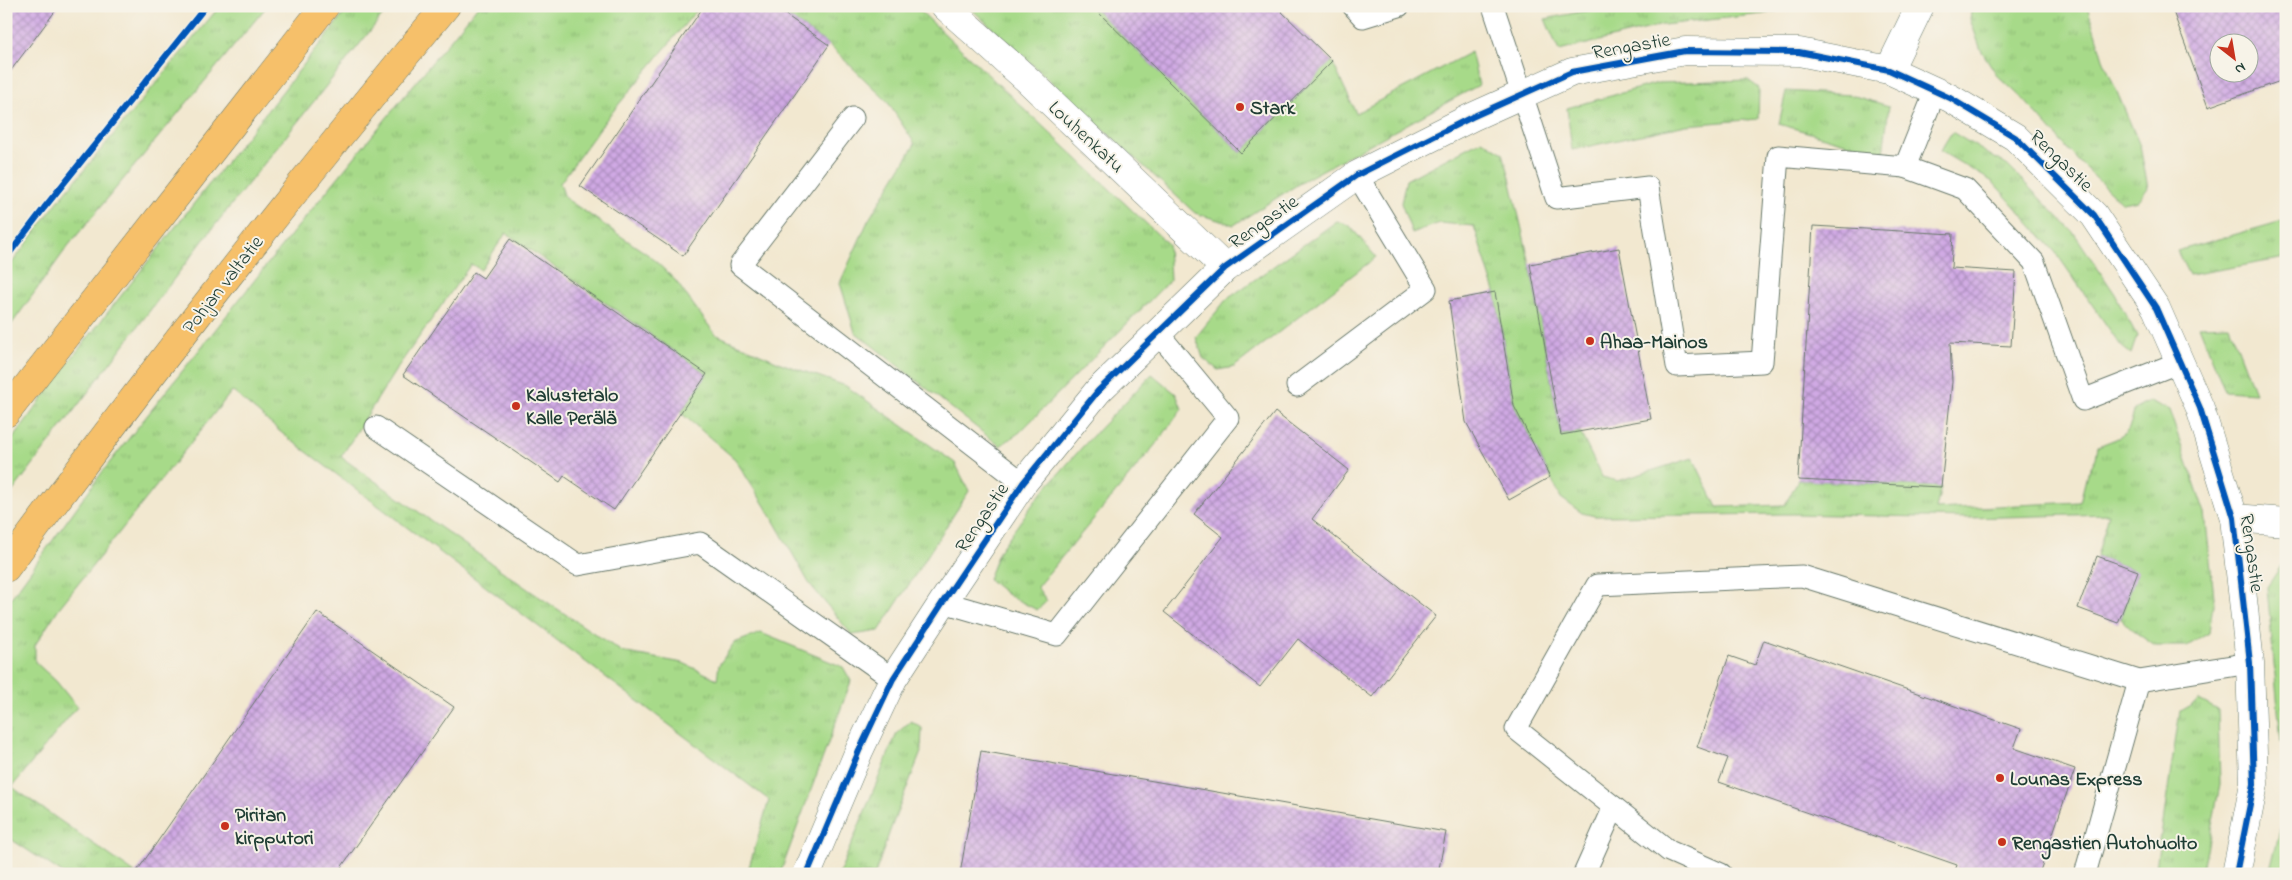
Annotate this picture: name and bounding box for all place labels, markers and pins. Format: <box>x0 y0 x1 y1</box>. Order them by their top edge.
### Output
place label: Stark <box>1250 95 1297 124</box>
marker: Stark <box>1234 101 1246 113</box>
place label: Ahaa-Mainos <box>1600 329 1708 358</box>
marker: Ahaa-Mainos <box>1584 335 1596 347</box>
place label: Kalustetalo Kalle Perälä <box>526 382 618 434</box>
marker: Kalustetalo Kalle Perälä <box>510 400 522 412</box>
place label: Lounas Express <box>2010 766 2143 795</box>
marker: Lounas Express <box>1994 772 2006 784</box>
place label: Piritan kirpputori <box>235 802 314 854</box>
marker: Piritan kirpputori <box>219 820 231 832</box>
place label: Rengastien Autohuolto <box>2012 830 2197 860</box>
marker: Rengastien Autohuolto <box>1996 836 2008 848</box>

